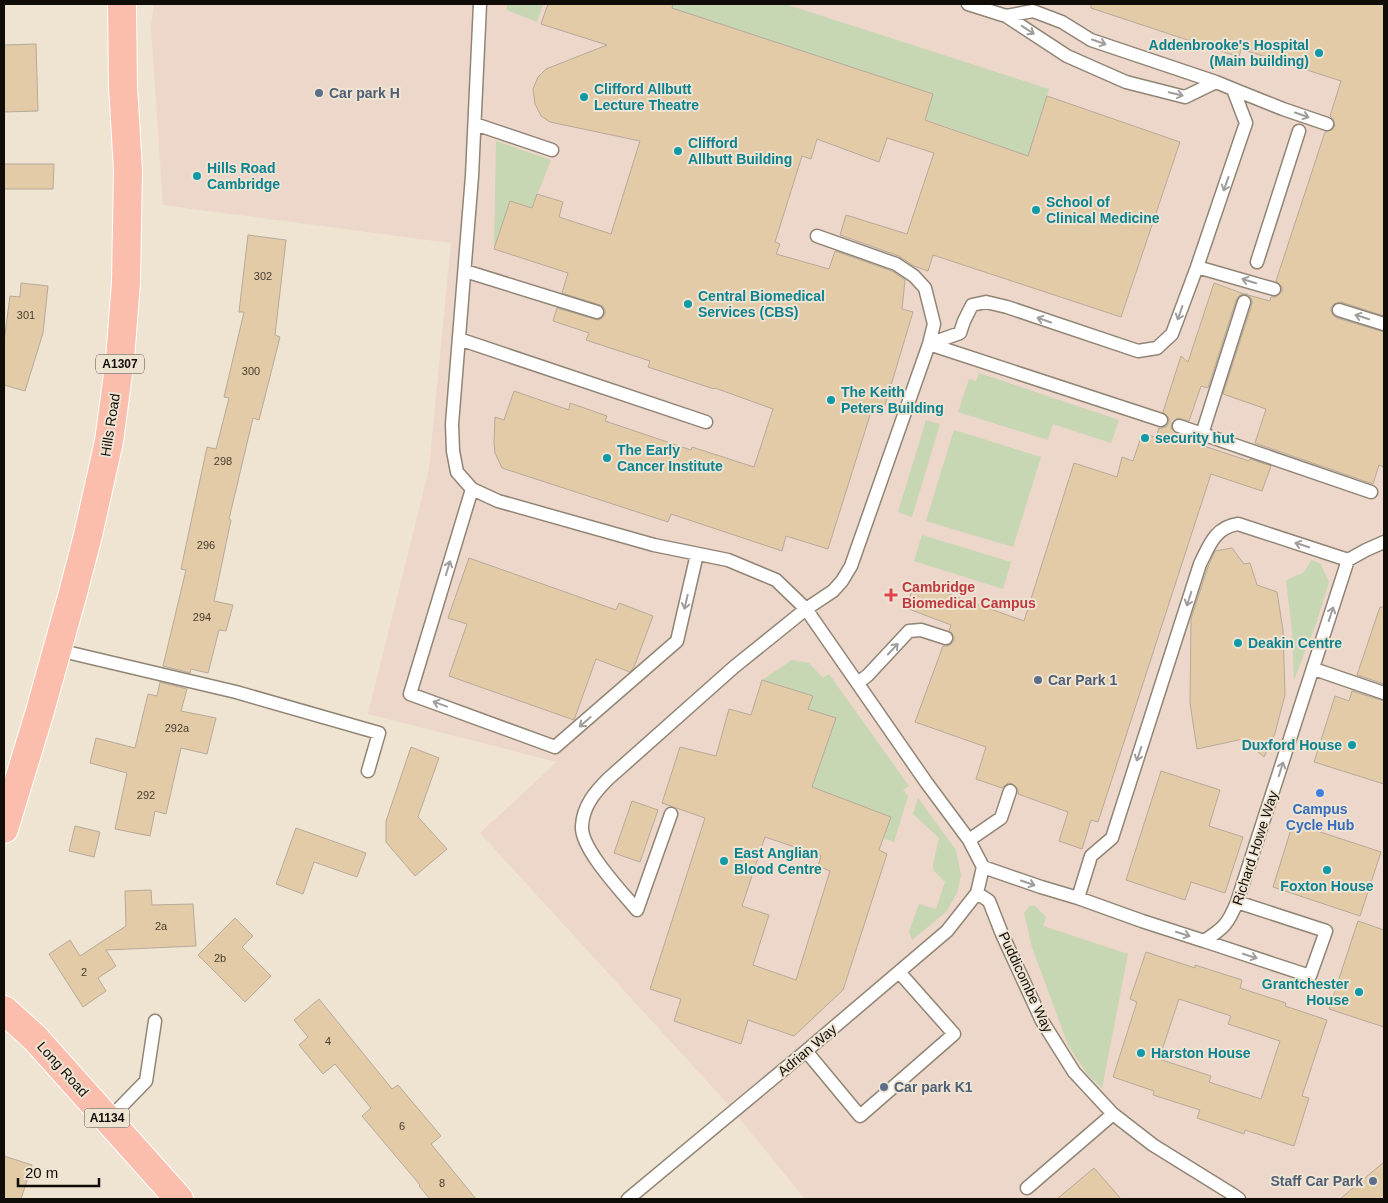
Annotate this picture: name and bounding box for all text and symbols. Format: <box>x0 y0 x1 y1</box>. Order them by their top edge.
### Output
one-way arrow <box>1021 25 1035 36</box>
place label: Addenbrooke's Hospital (Main building) <box>1149 37 1309 69</box>
one-way arrow <box>1091 38 1107 48</box>
marker: Addenbrooke's Hospital (Main building) <box>1313 47 1325 59</box>
place label: Clifford Allbutt Lecture Theatre <box>594 81 699 113</box>
place label: Car park H <box>329 85 400 101</box>
marker: Car park H <box>313 87 325 99</box>
one-way arrow <box>1167 90 1183 99</box>
marker: Clifford Allbutt Lecture Theatre <box>578 91 590 103</box>
one-way arrow <box>1294 111 1310 120</box>
place label: Clifford Allbutt Building <box>688 135 792 167</box>
marker: Clifford Allbutt Building <box>672 145 684 157</box>
place label: Hills Road Cambridge <box>207 160 280 192</box>
marker: Hills Road Cambridge <box>191 170 203 182</box>
one-way arrow <box>1220 176 1230 192</box>
place label: School of Clinical Medicine <box>1046 194 1160 226</box>
marker: School of Clinical Medicine <box>1030 204 1042 216</box>
house number: 302 <box>254 270 272 282</box>
one-way arrow <box>1241 276 1257 286</box>
place label: Central Biomedical Services (CBS) <box>698 288 825 320</box>
marker: Central Biomedical Services (CBS) <box>682 298 694 310</box>
one-way arrow <box>1175 304 1184 320</box>
house number: 301 <box>17 309 35 321</box>
one-way arrow <box>1354 312 1370 322</box>
one-way arrow <box>1036 314 1052 324</box>
road number: A1307 <box>96 354 144 374</box>
house number: 300 <box>242 365 260 377</box>
place label: The Keith Peters Building <box>841 384 944 416</box>
street label: Hills Road <box>97 392 123 458</box>
marker: The Keith Peters Building <box>825 394 837 406</box>
place label: security hut <box>1155 430 1235 446</box>
marker: security hut <box>1139 432 1151 444</box>
place label: The Early Cancer Institute <box>617 442 723 474</box>
marker: The Early Cancer Institute <box>601 452 613 464</box>
house number: 298 <box>214 455 232 467</box>
house number: 296 <box>197 539 215 551</box>
one-way arrow <box>1294 539 1310 549</box>
one-way arrow <box>443 560 453 576</box>
place label: Cambridge Biomedical Campus <box>902 579 1036 611</box>
marker: Cambridge Biomedical Campus <box>884 588 898 602</box>
one-way arrow <box>1183 591 1193 607</box>
one-way arrow <box>681 593 690 609</box>
one-way arrow <box>1327 607 1336 623</box>
house number: 294 <box>193 611 211 623</box>
place label: Deakin Centre <box>1248 635 1342 651</box>
marker: Deakin Centre <box>1232 637 1244 649</box>
one-way arrow <box>887 642 898 655</box>
place label: Car Park 1 <box>1048 672 1117 688</box>
marker: Car Park 1 <box>1032 674 1044 686</box>
one-way arrow <box>432 699 447 708</box>
one-way arrow <box>578 716 591 728</box>
house number: 292a <box>165 722 190 734</box>
place label: Duxford House <box>1242 737 1342 753</box>
marker: Duxford House <box>1346 739 1358 751</box>
one-way arrow <box>1134 745 1143 761</box>
one-way arrow <box>1277 762 1286 777</box>
marker: Campus Cycle Hub <box>1314 787 1326 799</box>
house number: 292 <box>137 789 155 801</box>
street label: Richard Howe Way <box>1229 789 1281 907</box>
place label: Campus Cycle Hub <box>1286 801 1354 833</box>
place label: East Anglian Blood Centre <box>734 845 822 877</box>
marker: East Anglian Blood Centre <box>718 855 730 867</box>
marker: Foxton House <box>1321 864 1333 876</box>
place label: Foxton House <box>1280 878 1374 894</box>
one-way arrow <box>1020 879 1036 888</box>
house number: 2a <box>155 920 168 932</box>
street label: Puddicombe Way <box>996 929 1056 1035</box>
one-way arrow <box>1174 929 1190 939</box>
house number: 2b <box>214 952 226 964</box>
one-way arrow <box>1242 952 1258 962</box>
house number: 2 <box>81 966 87 978</box>
place label: Grantchester House <box>1262 976 1350 1008</box>
marker: Grantchester House <box>1353 986 1365 998</box>
street label: Adrian Way <box>774 1021 840 1079</box>
house number: 4 <box>325 1035 331 1047</box>
street label: Long Road <box>34 1038 92 1100</box>
place label: Harston House <box>1151 1045 1251 1061</box>
marker: Harston House <box>1135 1047 1147 1059</box>
place label: Car park K1 <box>894 1079 973 1095</box>
marker: Car park K1 <box>878 1081 890 1093</box>
road number: A1134 <box>84 1108 130 1128</box>
house number: 6 <box>399 1120 405 1132</box>
scale bar <box>18 1156 99 1188</box>
text: 20 m <box>25 1164 58 1181</box>
place label: Staff Car Park <box>1270 1173 1363 1189</box>
marker: Staff Car Park <box>1367 1175 1379 1187</box>
house number: 8 <box>439 1177 445 1189</box>

